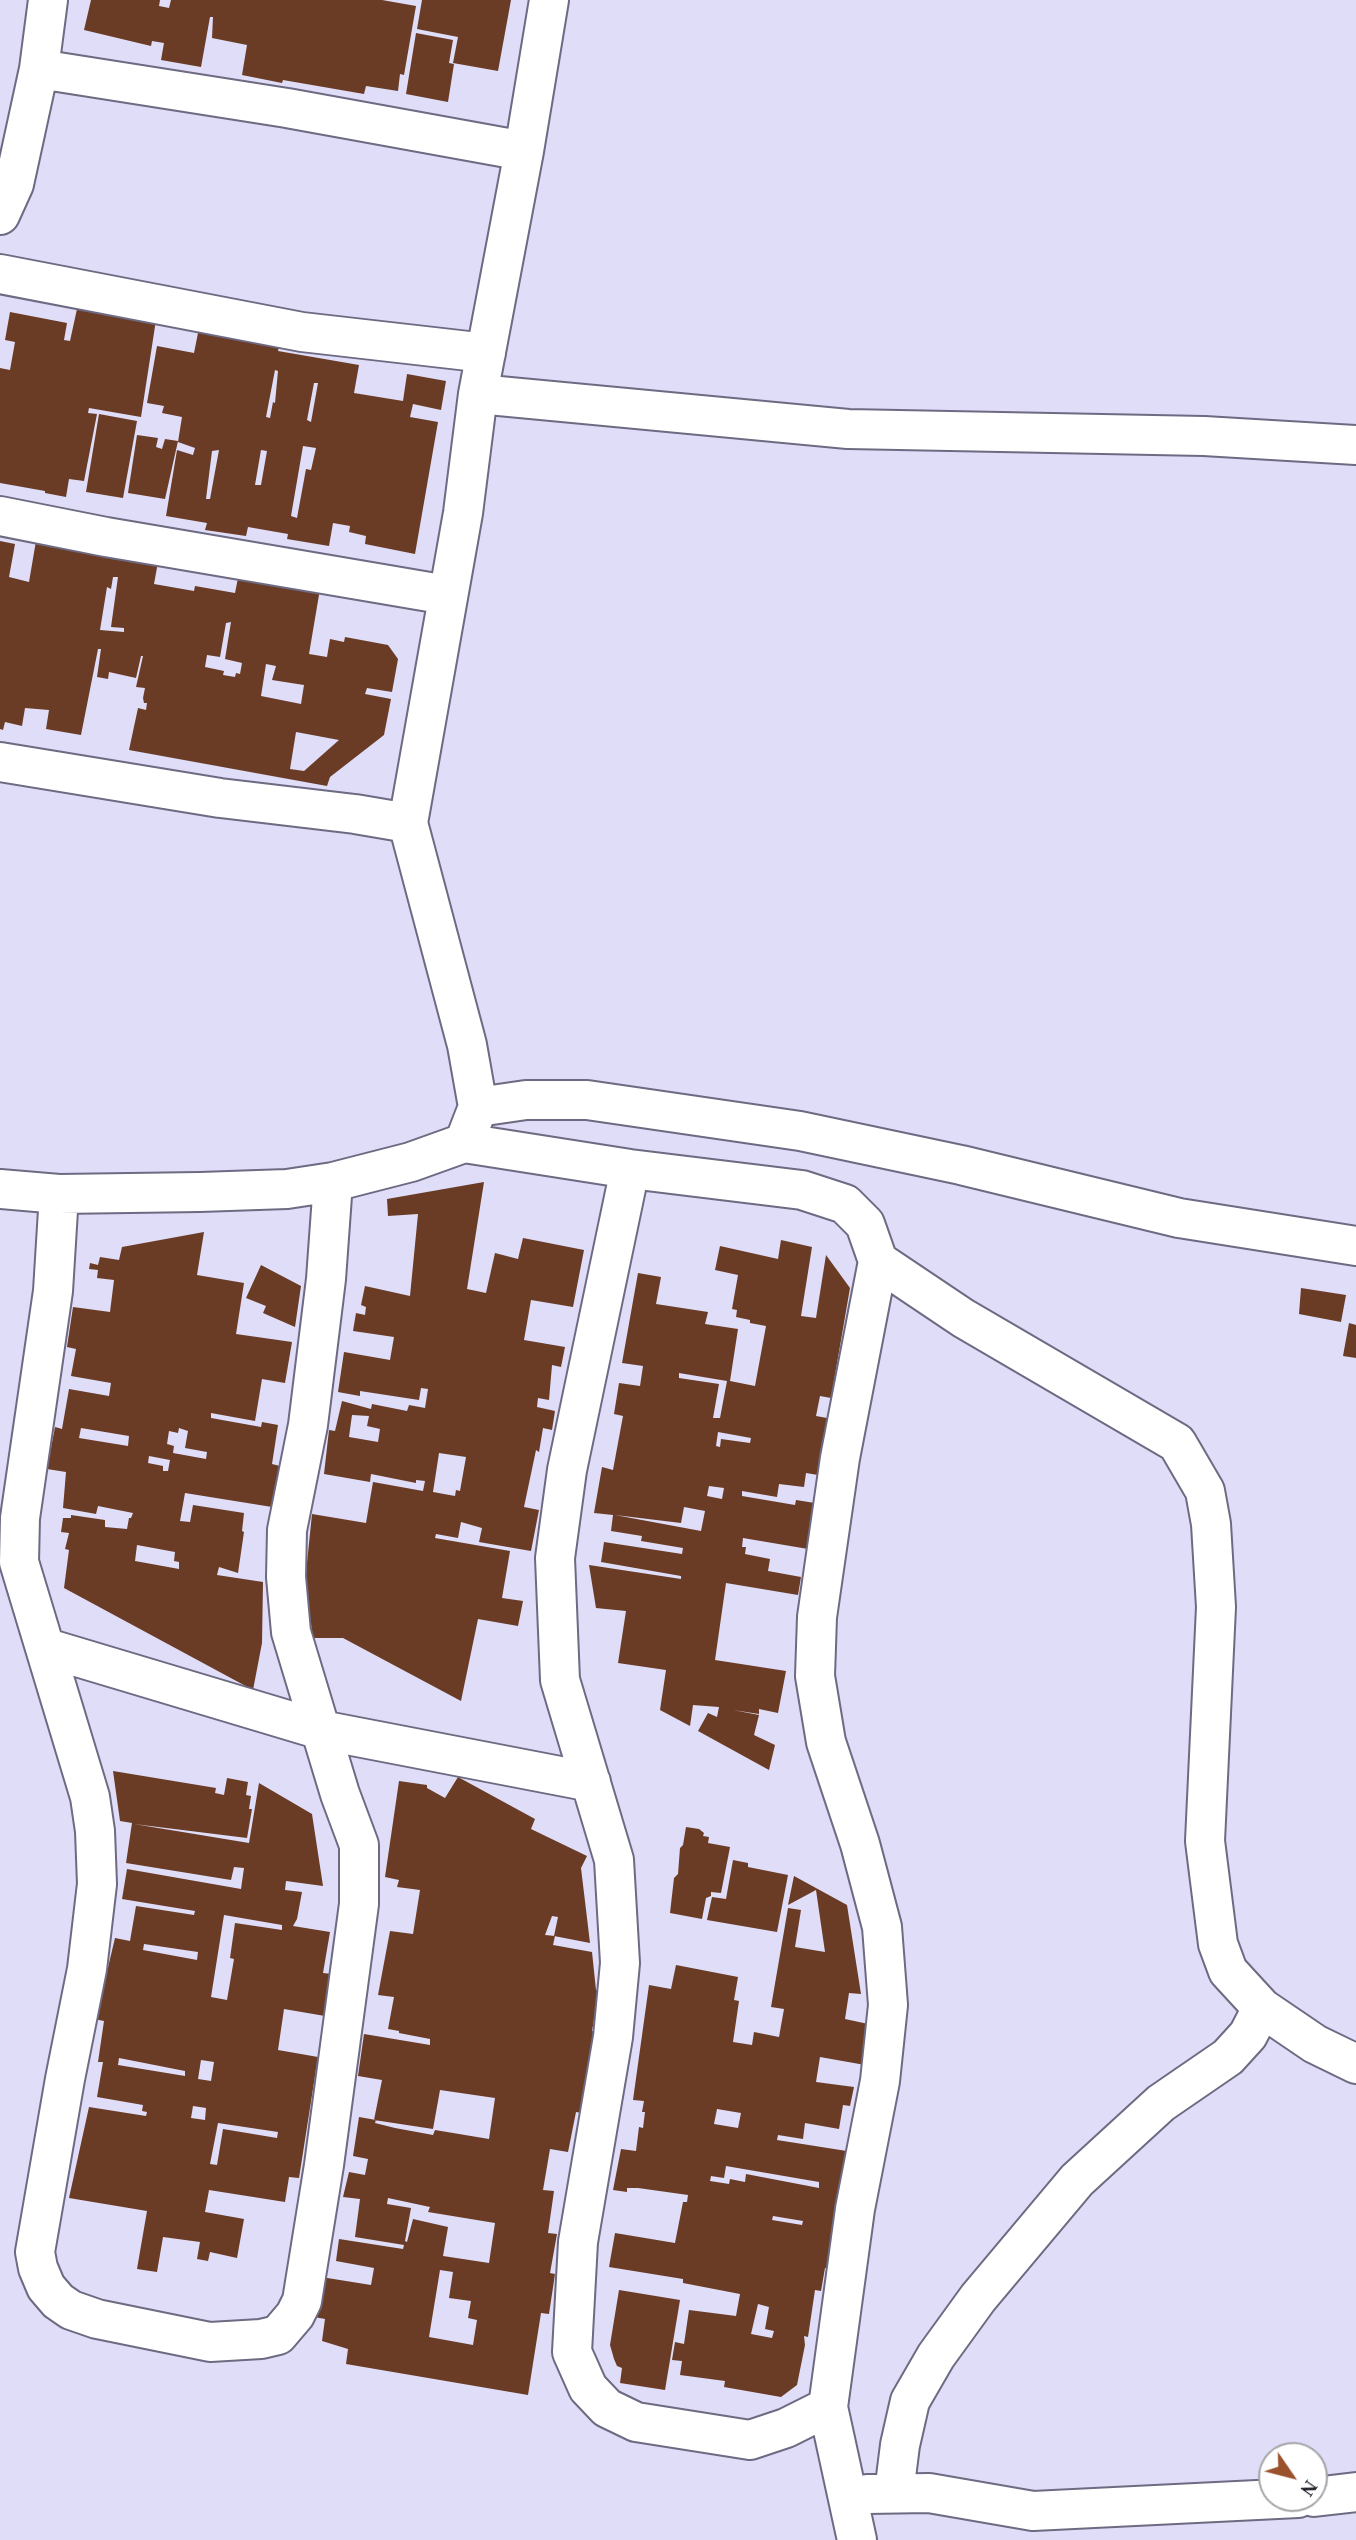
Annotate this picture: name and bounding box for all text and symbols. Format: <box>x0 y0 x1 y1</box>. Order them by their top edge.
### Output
north arrow <box>1258 2442 1328 2512</box>
text: N <box>1296 2477 1322 2500</box>

